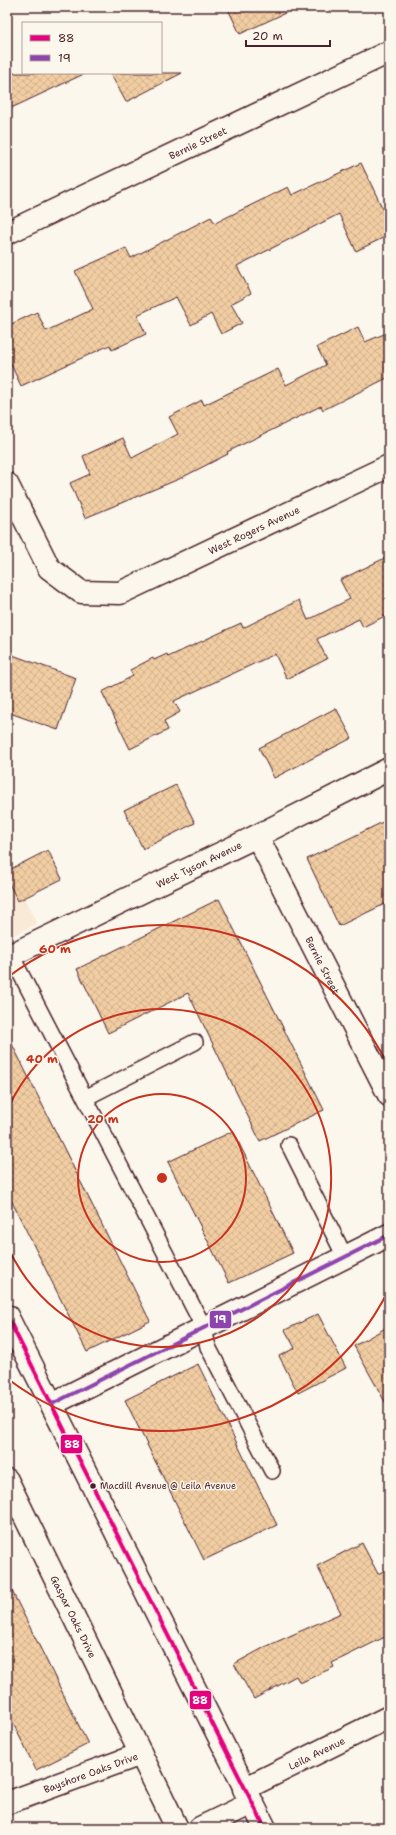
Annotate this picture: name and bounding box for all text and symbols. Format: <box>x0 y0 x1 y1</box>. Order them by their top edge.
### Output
legend <box>22 22 162 74</box>
scale bar <box>246 22 330 48</box>
text: 20 m <box>252 28 283 44</box>
text: 88 <box>58 30 75 46</box>
text: 19 <box>58 50 71 66</box>
street label: Bernie Street <box>166 123 229 162</box>
street label: West Rogers Avenue <box>206 503 302 557</box>
street label: West Tyson Avenue <box>154 838 244 891</box>
street label: Bernie Street <box>303 934 343 996</box>
text: 60 m <box>39 941 71 957</box>
text: 40 m <box>26 1051 58 1067</box>
text: 20 m <box>87 1111 119 1127</box>
centre of rings <box>155 1171 169 1185</box>
line badge: 19 <box>209 1310 232 1329</box>
text: 19 <box>214 1312 227 1327</box>
line badge: 88 <box>60 1434 83 1454</box>
text: 88 <box>64 1437 80 1452</box>
place label: Macdill Avenue @ Leila Avenue <box>100 1480 236 1492</box>
marker: Macdill Avenue @ Leila Avenue <box>88 1481 98 1491</box>
street label: Gaspar Oaks Drive <box>48 1573 100 1660</box>
line badge: 88 <box>189 1690 212 1710</box>
text: 88 <box>192 1693 208 1708</box>
street label: Leila Avenue <box>286 1733 347 1772</box>
street label: Bayshore Oaks Drive <box>42 1749 140 1796</box>

